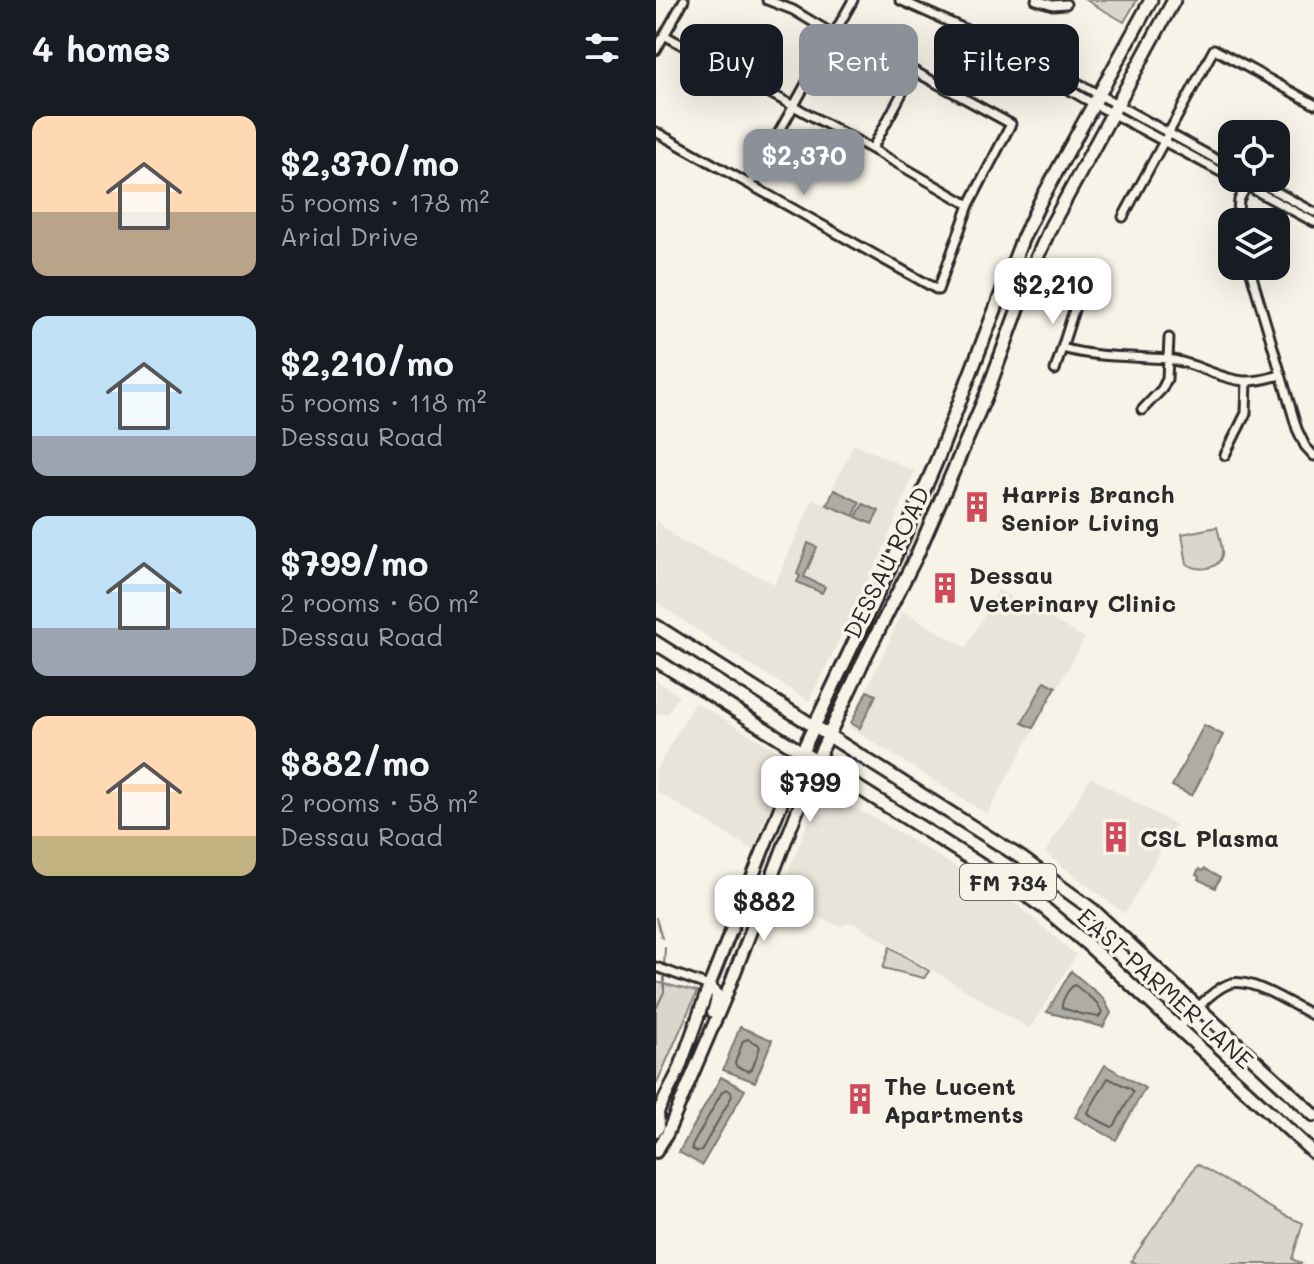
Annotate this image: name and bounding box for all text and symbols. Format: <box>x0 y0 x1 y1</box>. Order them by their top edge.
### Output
chip: Buy <box>680 24 783 96</box>
chip: Rent <box>799 24 918 96</box>
chip: Filters <box>934 24 1079 96</box>
text: 4 homes <box>32 26 171 71</box>
icon: filters <box>580 26 624 70</box>
map controls <box>1218 120 1290 280</box>
button: locate <box>1218 120 1290 192</box>
pin: $2,370 <box>739 129 869 197</box>
text: $2,370 <box>761 138 847 172</box>
text: $2,370/mo <box>280 140 459 185</box>
icon: home <box>96 148 192 244</box>
text: 5 rooms · 178 m² <box>280 185 489 219</box>
button: layers <box>1218 208 1290 280</box>
text: Arial Drive <box>280 219 419 253</box>
pin: $2,210 <box>988 258 1118 326</box>
text: $2,210 <box>1012 267 1094 301</box>
text: $2,210/mo <box>280 340 454 385</box>
icon: home <box>96 348 192 444</box>
text: 5 rooms · 118 m² <box>280 385 487 419</box>
text: Dessau Road <box>280 419 443 453</box>
place label: Harris Branch Senior Living <box>1001 478 1174 537</box>
street label: DESSAU ROAD <box>836 481 936 643</box>
building icon: Harris Branch Senior Living <box>960 490 994 524</box>
text: $799/mo <box>280 540 428 585</box>
icon: home <box>96 548 192 644</box>
place label: Dessau Veterinary Clinic <box>969 559 1176 618</box>
building icon: Dessau Veterinary Clinic <box>928 571 962 605</box>
text: 2 rooms · 60 m² <box>280 585 479 619</box>
text: Dessau Road <box>280 619 443 653</box>
text: $882/mo <box>280 740 430 785</box>
icon: home <box>96 748 192 844</box>
pin: $799 <box>763 756 857 824</box>
text: $799 <box>779 765 841 799</box>
text: 2 rooms · 58 m² <box>280 785 478 819</box>
text: Dessau Road <box>280 819 443 853</box>
building icon: CSL Plasma <box>1099 820 1133 854</box>
place label: CSL Plasma <box>1140 822 1279 853</box>
road number: FM 734 <box>960 864 1056 900</box>
pin: $882 <box>717 875 811 943</box>
text: $882 <box>733 884 795 918</box>
street label: EAST PARMER LANE <box>1072 901 1260 1075</box>
place label: The Lucent Apartments <box>884 1070 1024 1129</box>
building icon: The Lucent Apartments <box>843 1082 877 1116</box>

